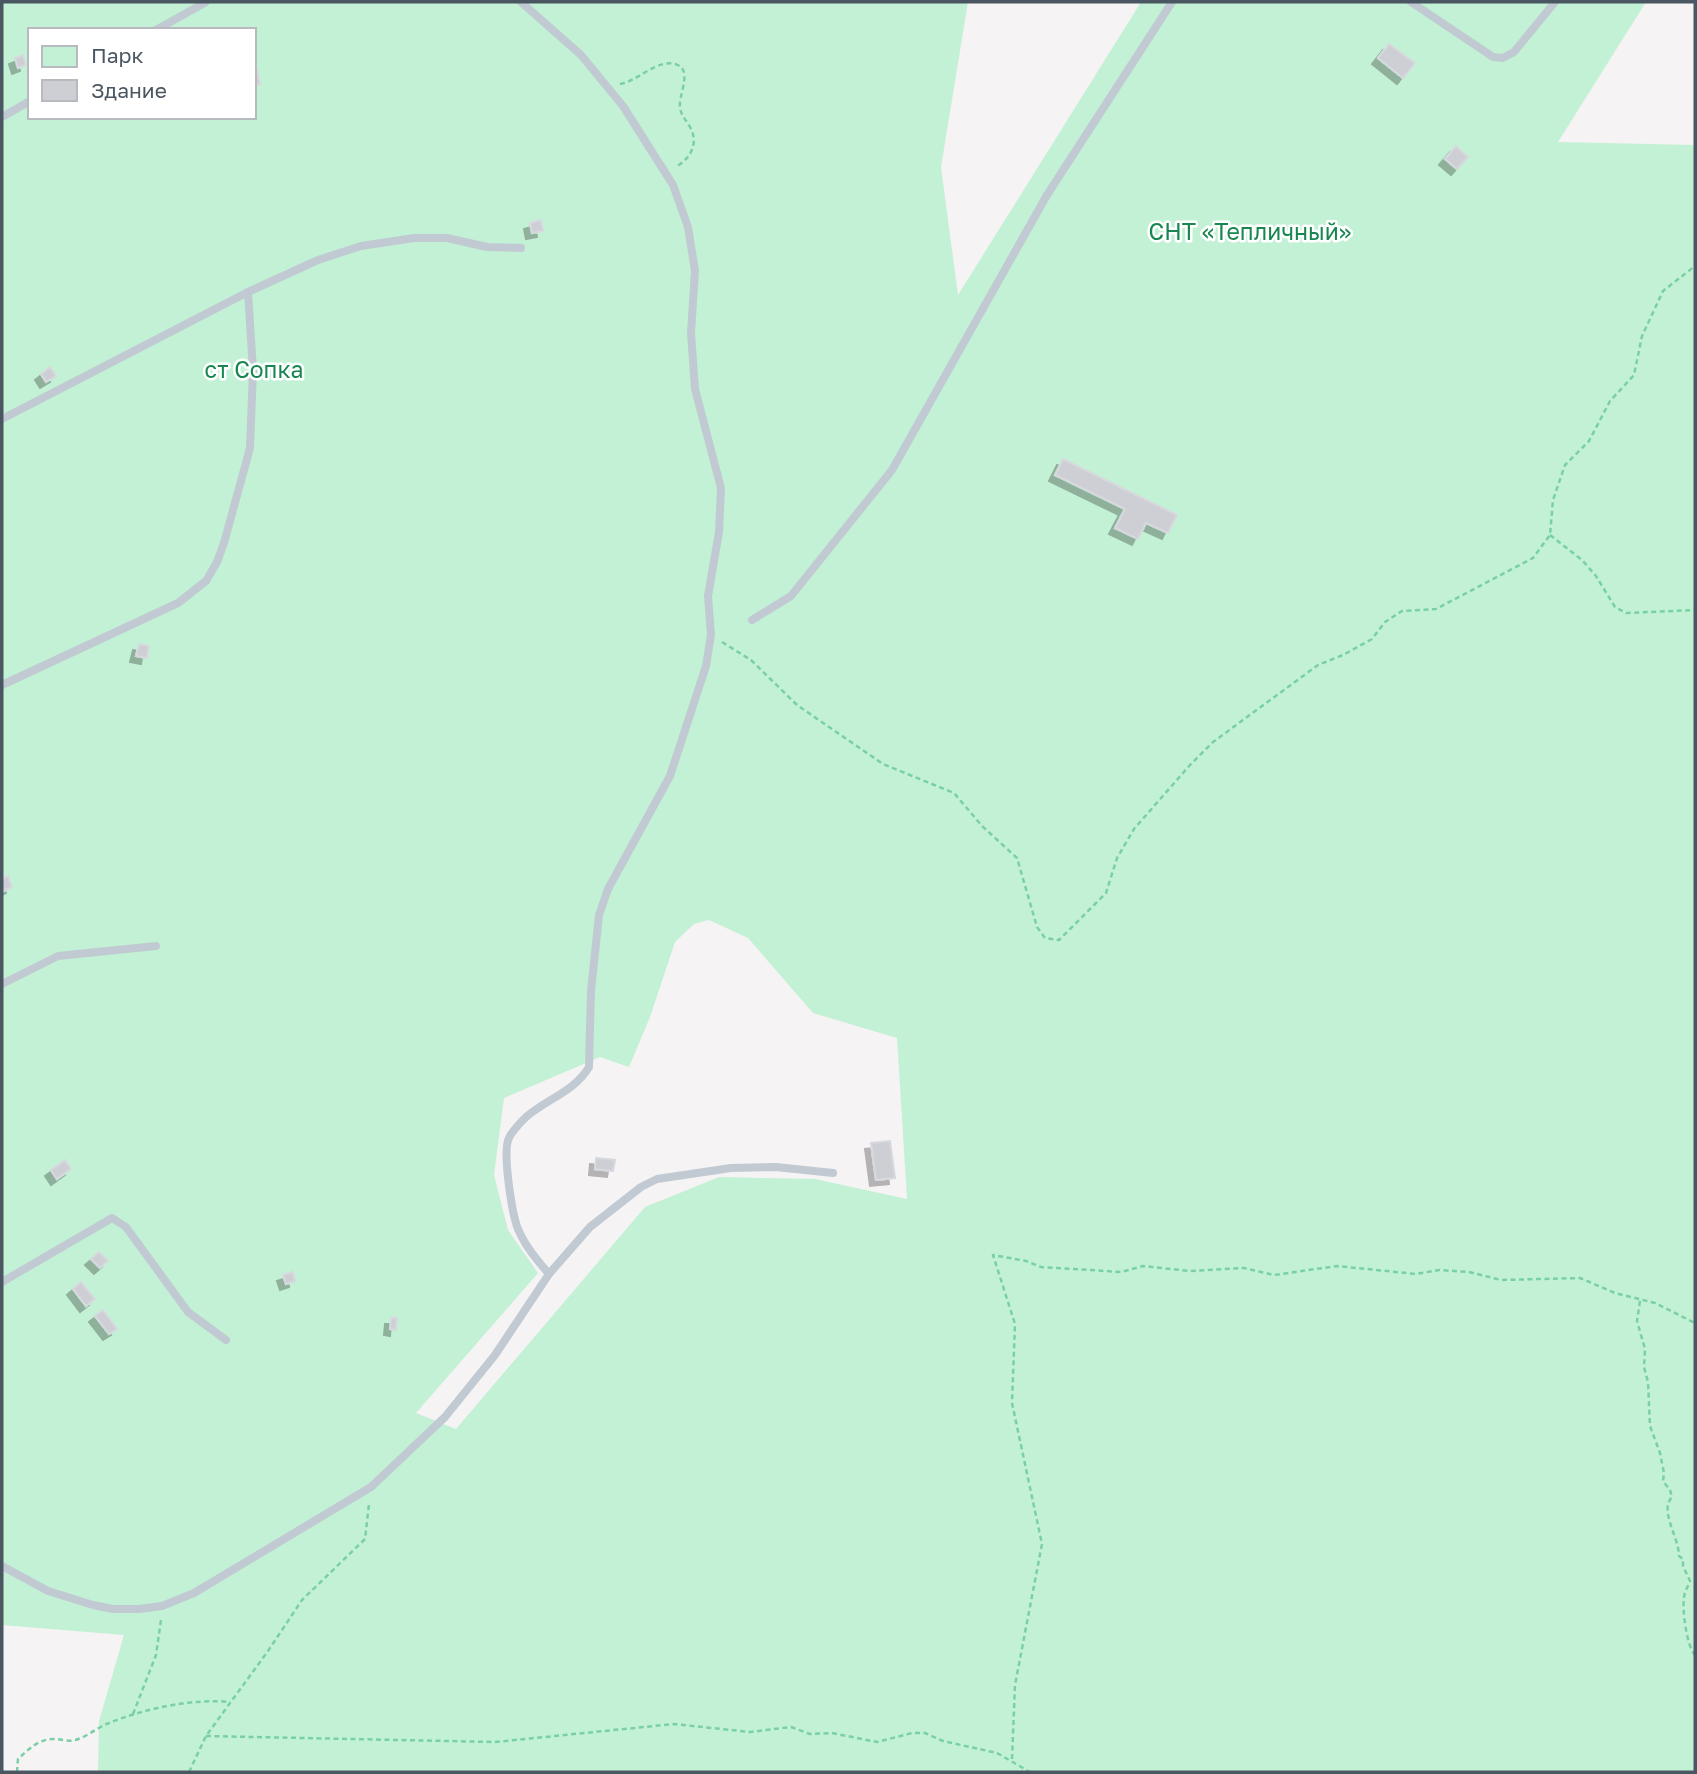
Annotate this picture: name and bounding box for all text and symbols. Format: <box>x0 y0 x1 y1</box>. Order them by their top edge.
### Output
legend <box>28 28 256 119</box>
text: Парк <box>91 42 144 68</box>
text: Здание <box>91 77 167 103</box>
park label: СНТ «Тепличный» <box>1149 217 1351 245</box>
park label: ст Сопка <box>205 355 303 383</box>

